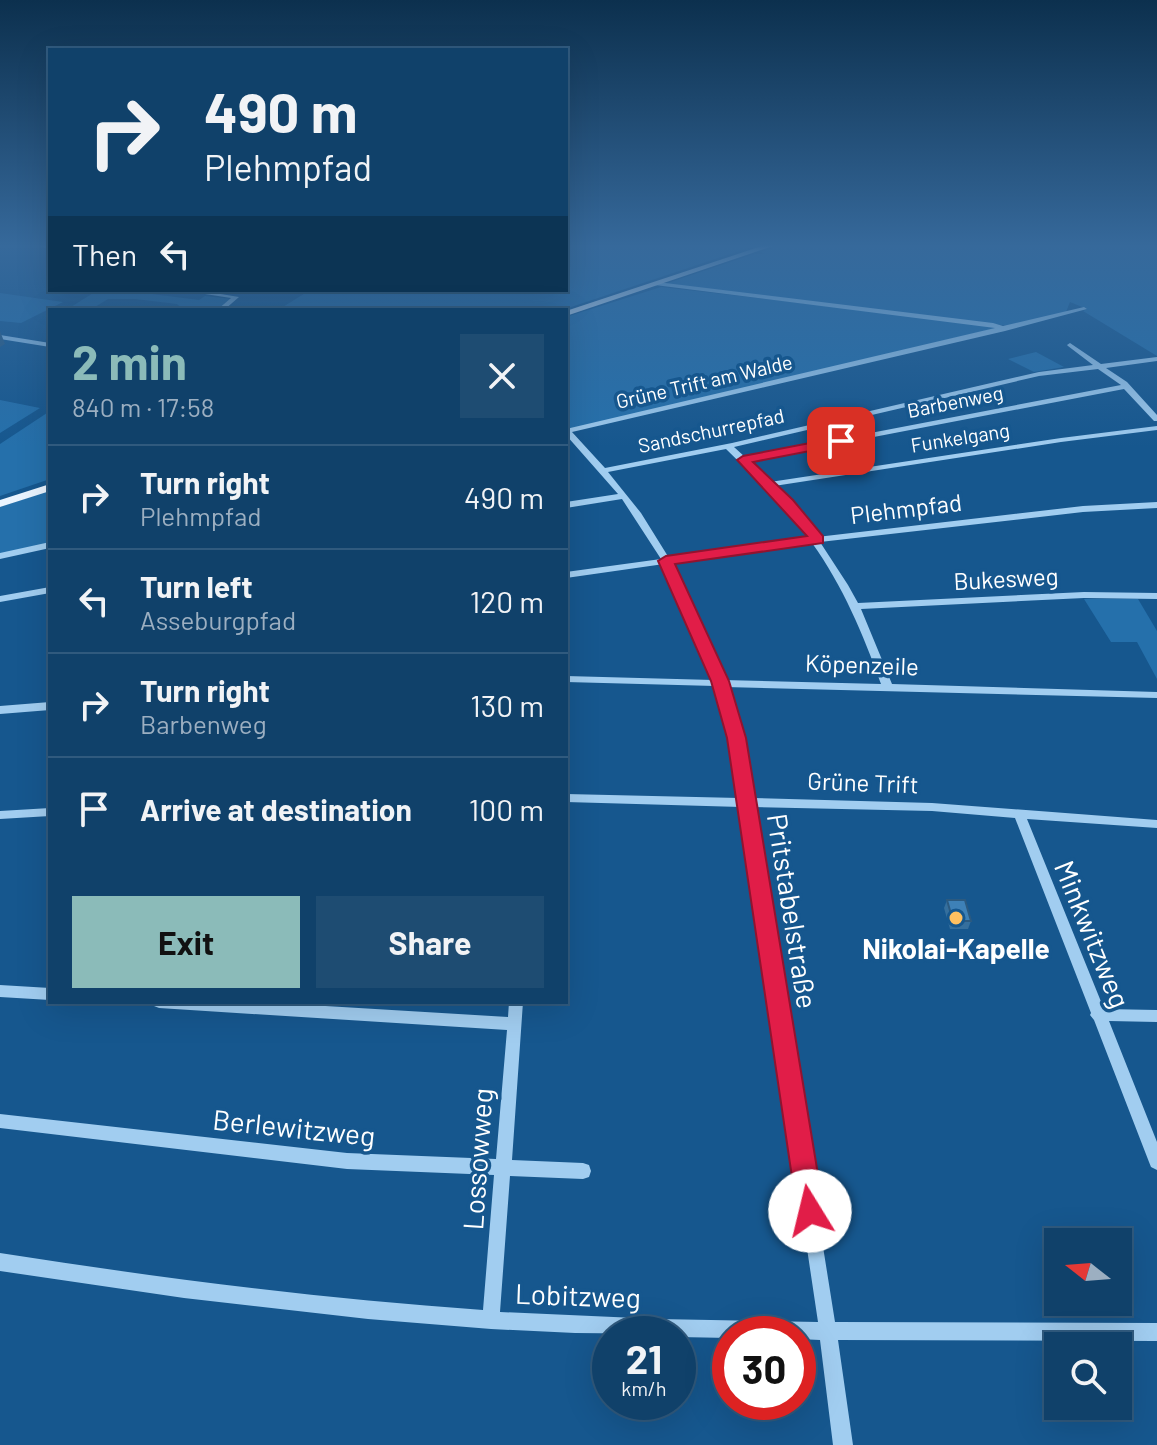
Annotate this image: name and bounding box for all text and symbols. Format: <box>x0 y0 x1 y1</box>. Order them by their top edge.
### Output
text: 490 m <box>204 77 358 144</box>
icon: right <box>72 80 176 184</box>
text: Plehmpfad <box>204 145 372 188</box>
icon: left <box>153 232 197 276</box>
text: Then <box>72 236 137 272</box>
text: 2 min <box>72 332 187 390</box>
button: close <box>460 334 544 418</box>
street label: Grüne Trift am Walde <box>613 349 795 413</box>
street label: Barbenweg <box>905 380 1005 422</box>
text: 840 m · 17:58 <box>72 391 214 422</box>
street label: Sandschurrepfad <box>636 403 786 457</box>
pin <box>807 407 875 475</box>
street label: Funkelgang <box>909 417 1011 457</box>
icon: arrive <box>819 419 863 463</box>
text: Turn right <box>140 464 270 500</box>
icon: right <box>72 475 116 519</box>
text: 490 m <box>464 479 544 515</box>
street label: Plehmpfad <box>849 487 963 529</box>
text: Plehmpfad <box>140 500 261 531</box>
street label: Bukesweg <box>953 561 1059 595</box>
text: Turn left <box>140 568 253 604</box>
icon: left <box>72 579 116 623</box>
text: 120 m <box>470 583 544 619</box>
text: Asseburgpfad <box>140 604 296 635</box>
street label: Köpenzeile <box>805 648 919 680</box>
text: Turn right <box>140 672 270 708</box>
icon: right <box>72 683 116 727</box>
text: 130 m <box>470 687 544 723</box>
text: Barbenweg <box>140 708 267 739</box>
street label: Grüne Trift <box>807 766 919 798</box>
icon: arrive <box>72 787 116 831</box>
text: Arrive at destination <box>140 791 412 827</box>
text: 100 m <box>469 791 544 827</box>
street label: Pritstabelstraße <box>761 811 825 1011</box>
street label: Minkwitzweg <box>1048 855 1138 1013</box>
button: Exit <box>72 896 300 988</box>
button: Share <box>316 896 544 988</box>
marker: Nikolai-Kapelle <box>947 909 965 927</box>
place label: Nikolai-Kapelle <box>862 931 1050 965</box>
street label: Lossowweg <box>455 1087 499 1231</box>
street label: Berlewitzweg <box>211 1102 377 1152</box>
position arrow <box>768 1169 852 1253</box>
north arrow <box>1044 1228 1132 1316</box>
map controls <box>1044 1228 1132 1420</box>
street label: Lobitzweg <box>515 1276 641 1314</box>
speed limit sign: 30 <box>712 1316 816 1420</box>
button: search <box>1044 1332 1132 1420</box>
text: 21 <box>626 1334 662 1382</box>
text: km/h <box>621 1376 667 1400</box>

